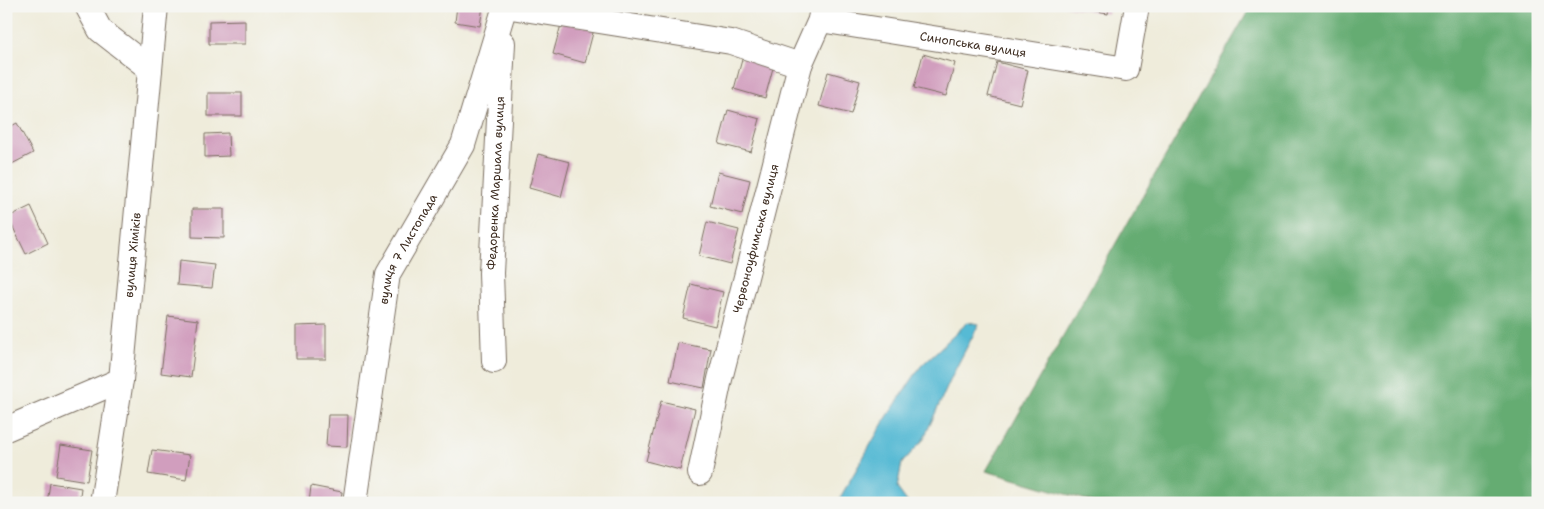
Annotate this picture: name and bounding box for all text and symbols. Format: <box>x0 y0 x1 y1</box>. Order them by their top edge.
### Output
street label: Синопська вулиця <box>919 28 1027 61</box>
street label: Федоренка Маршала вулиця <box>483 96 508 270</box>
street label: Червоноуфимська вулиця <box>729 162 782 315</box>
street label: вулиця 7 Листопада <box>376 190 441 305</box>
street label: вулиця Хіміків <box>121 212 145 298</box>

